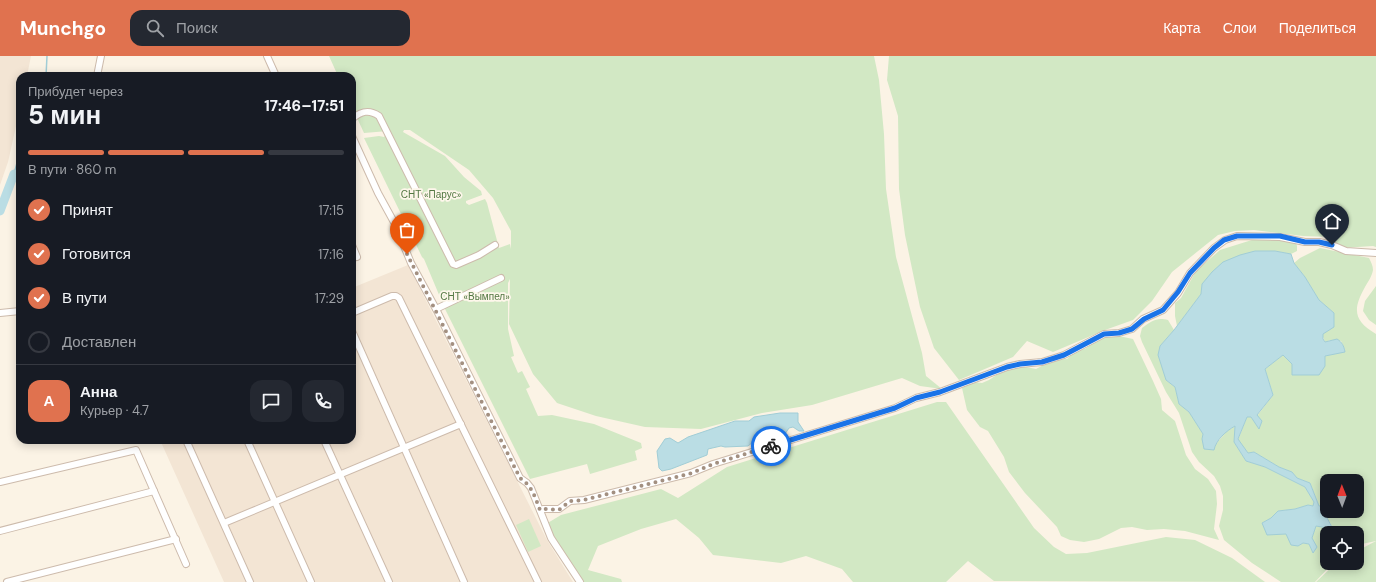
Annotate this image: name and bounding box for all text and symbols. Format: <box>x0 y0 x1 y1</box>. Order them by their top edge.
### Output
search box <box>130 10 410 46</box>
text: Munchgo <box>20 16 106 41</box>
icon: search <box>144 17 166 39</box>
text: Поиск <box>176 18 218 38</box>
text: Карта <box>1163 19 1201 37</box>
text: Слои <box>1223 19 1257 37</box>
text: Поделиться <box>1279 19 1356 37</box>
text: Прибудет через <box>28 83 123 100</box>
text: 17:46–17:51 <box>264 96 344 116</box>
text: 5 мин <box>28 98 101 132</box>
text: В пути · 860 m <box>28 161 116 178</box>
park label: СНТ «Парус» <box>401 188 462 201</box>
icon: check <box>28 199 50 221</box>
text: Принят <box>62 200 113 220</box>
text: 17:15 <box>318 202 344 219</box>
pin <box>1315 204 1349 245</box>
icon: home <box>1321 210 1343 232</box>
pin <box>390 213 424 254</box>
icon: bag <box>396 219 418 241</box>
icon: check <box>28 243 50 265</box>
text: Готовится <box>62 244 131 264</box>
text: 17:16 <box>318 246 344 263</box>
icon: check <box>28 287 50 309</box>
text: В пути <box>62 288 107 308</box>
text: 17:29 <box>315 290 344 307</box>
park label: СНТ «Вымпел» <box>440 290 510 303</box>
text: Доставлен <box>62 332 136 352</box>
button: chat <box>250 380 292 422</box>
button: phone <box>302 380 344 422</box>
text: Анна <box>80 382 117 402</box>
text: А <box>44 391 54 411</box>
text: Курьер · 4.7 <box>80 402 149 419</box>
courier <box>751 426 791 466</box>
icon: bike <box>760 435 782 457</box>
north arrow <box>1320 474 1364 518</box>
map controls <box>1320 474 1364 570</box>
button: locate <box>1320 526 1364 570</box>

